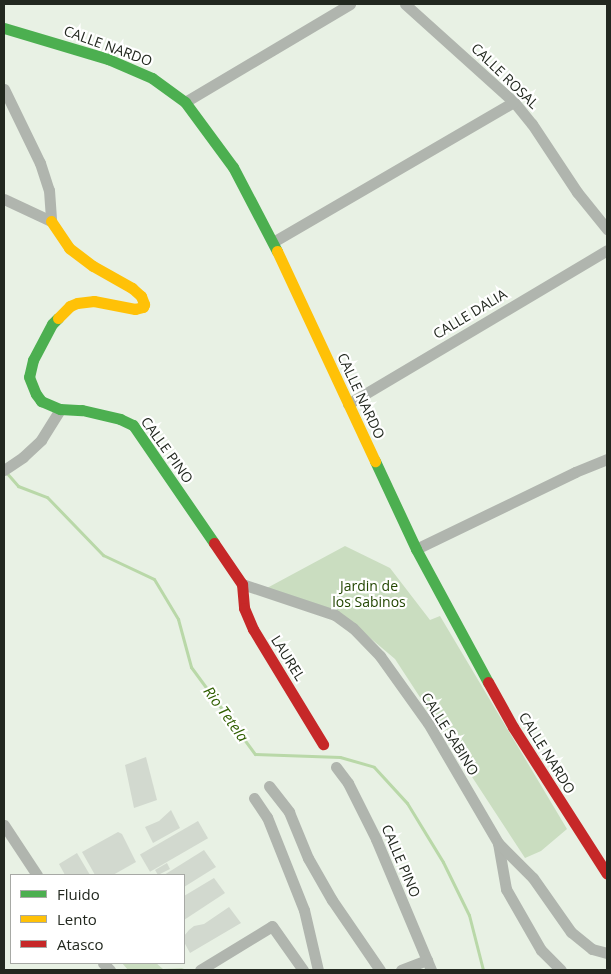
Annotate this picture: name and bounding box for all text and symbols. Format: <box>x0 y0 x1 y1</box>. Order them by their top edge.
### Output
street label: CALLE NARDO <box>62 22 154 70</box>
street label: CALLE ROSAL <box>468 40 542 112</box>
street label: CALLE DALIA <box>430 285 510 343</box>
street label: CALLE NARDO <box>334 350 388 442</box>
street label: CALLE PINO <box>137 414 197 486</box>
park label: Jardin de los Sabinos <box>332 578 406 610</box>
street label: LAUREL <box>268 632 308 684</box>
water label: Rio Tetela <box>200 683 252 745</box>
street label: CALLE SABINO <box>418 689 482 779</box>
street label: CALLE NARDO <box>515 709 579 797</box>
street label: CALLE PINO <box>378 822 424 900</box>
legend <box>10 874 185 964</box>
text: Fluido <box>57 884 100 904</box>
text: Lento <box>57 909 97 929</box>
text: Atasco <box>57 934 104 954</box>

